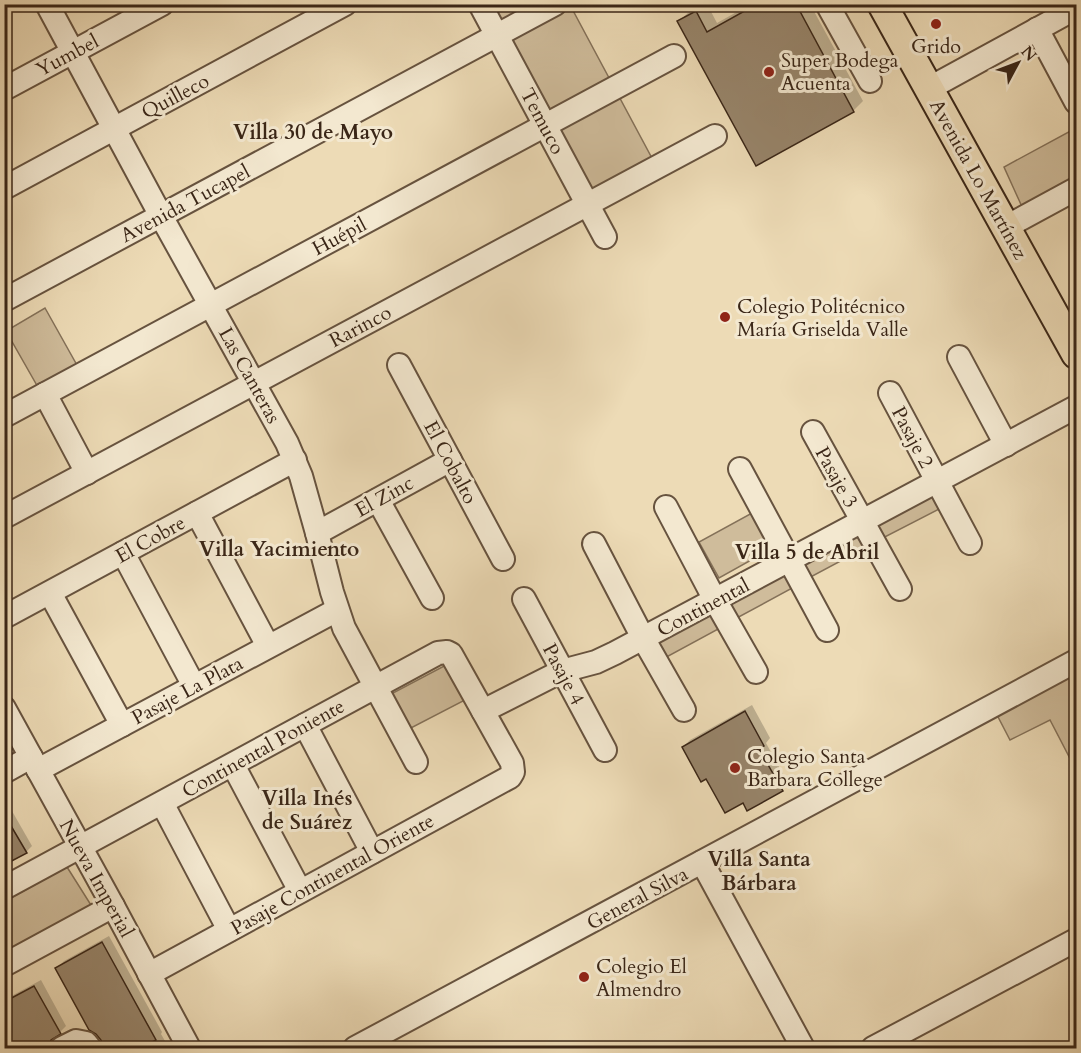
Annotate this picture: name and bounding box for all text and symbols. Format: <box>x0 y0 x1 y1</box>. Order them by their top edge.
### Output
marker: Grido <box>929 17 943 31</box>
street label: Yumbel <box>31 28 103 83</box>
place label: Grido <box>911 33 961 60</box>
north arrow <box>988 33 1048 93</box>
text: N <box>1016 41 1041 66</box>
place label: Super Bodega Acuenta <box>781 47 899 97</box>
marker: Super Bodega Acuenta <box>762 65 776 79</box>
street label: Quilleco <box>137 67 214 126</box>
street label: Temuco <box>514 83 571 159</box>
street label: Avenida Lo Martínez <box>923 94 1034 264</box>
district label: Villa 30 de Mayo <box>233 118 393 147</box>
street label: Avenida Tucapel <box>116 158 255 249</box>
street label: Huépil <box>307 211 371 262</box>
place label: Colegio Politécnico María Griselda Valle <box>737 293 908 343</box>
street label: Rarinco <box>324 299 396 354</box>
marker: Colegio Politécnico María Griselda Valle <box>718 310 732 324</box>
street label: Las Canteras <box>212 322 287 428</box>
street label: Pasaje 2 <box>885 402 940 473</box>
street label: El Cobalto <box>417 416 484 509</box>
street label: Pasaje 3 <box>809 442 864 513</box>
street label: El Zinc <box>350 469 418 524</box>
street label: El Cobre <box>110 509 190 570</box>
district label: Villa Yacimiento <box>199 535 359 564</box>
district label: Villa 5 de Abril <box>735 538 879 567</box>
street label: Continental <box>652 572 754 643</box>
street label: Pasaje 4 <box>536 639 591 710</box>
street label: Pasaje La Plata <box>127 650 248 731</box>
street label: Continental Poniente <box>177 692 349 804</box>
place label: Colegio Santa Barbara College <box>747 743 883 793</box>
marker: Colegio Santa Barbara College <box>728 761 742 775</box>
district label: Villa Inés de Suárez <box>262 784 353 837</box>
street label: Pasaje Continental Oriente <box>226 807 439 942</box>
street label: Nueva Imperial <box>53 814 140 942</box>
district label: Villa Santa Bárbara <box>707 845 811 898</box>
street label: General Silva <box>582 860 693 936</box>
place label: Colegio El Almendro <box>596 953 687 1003</box>
marker: Colegio El Almendro <box>577 970 591 984</box>

